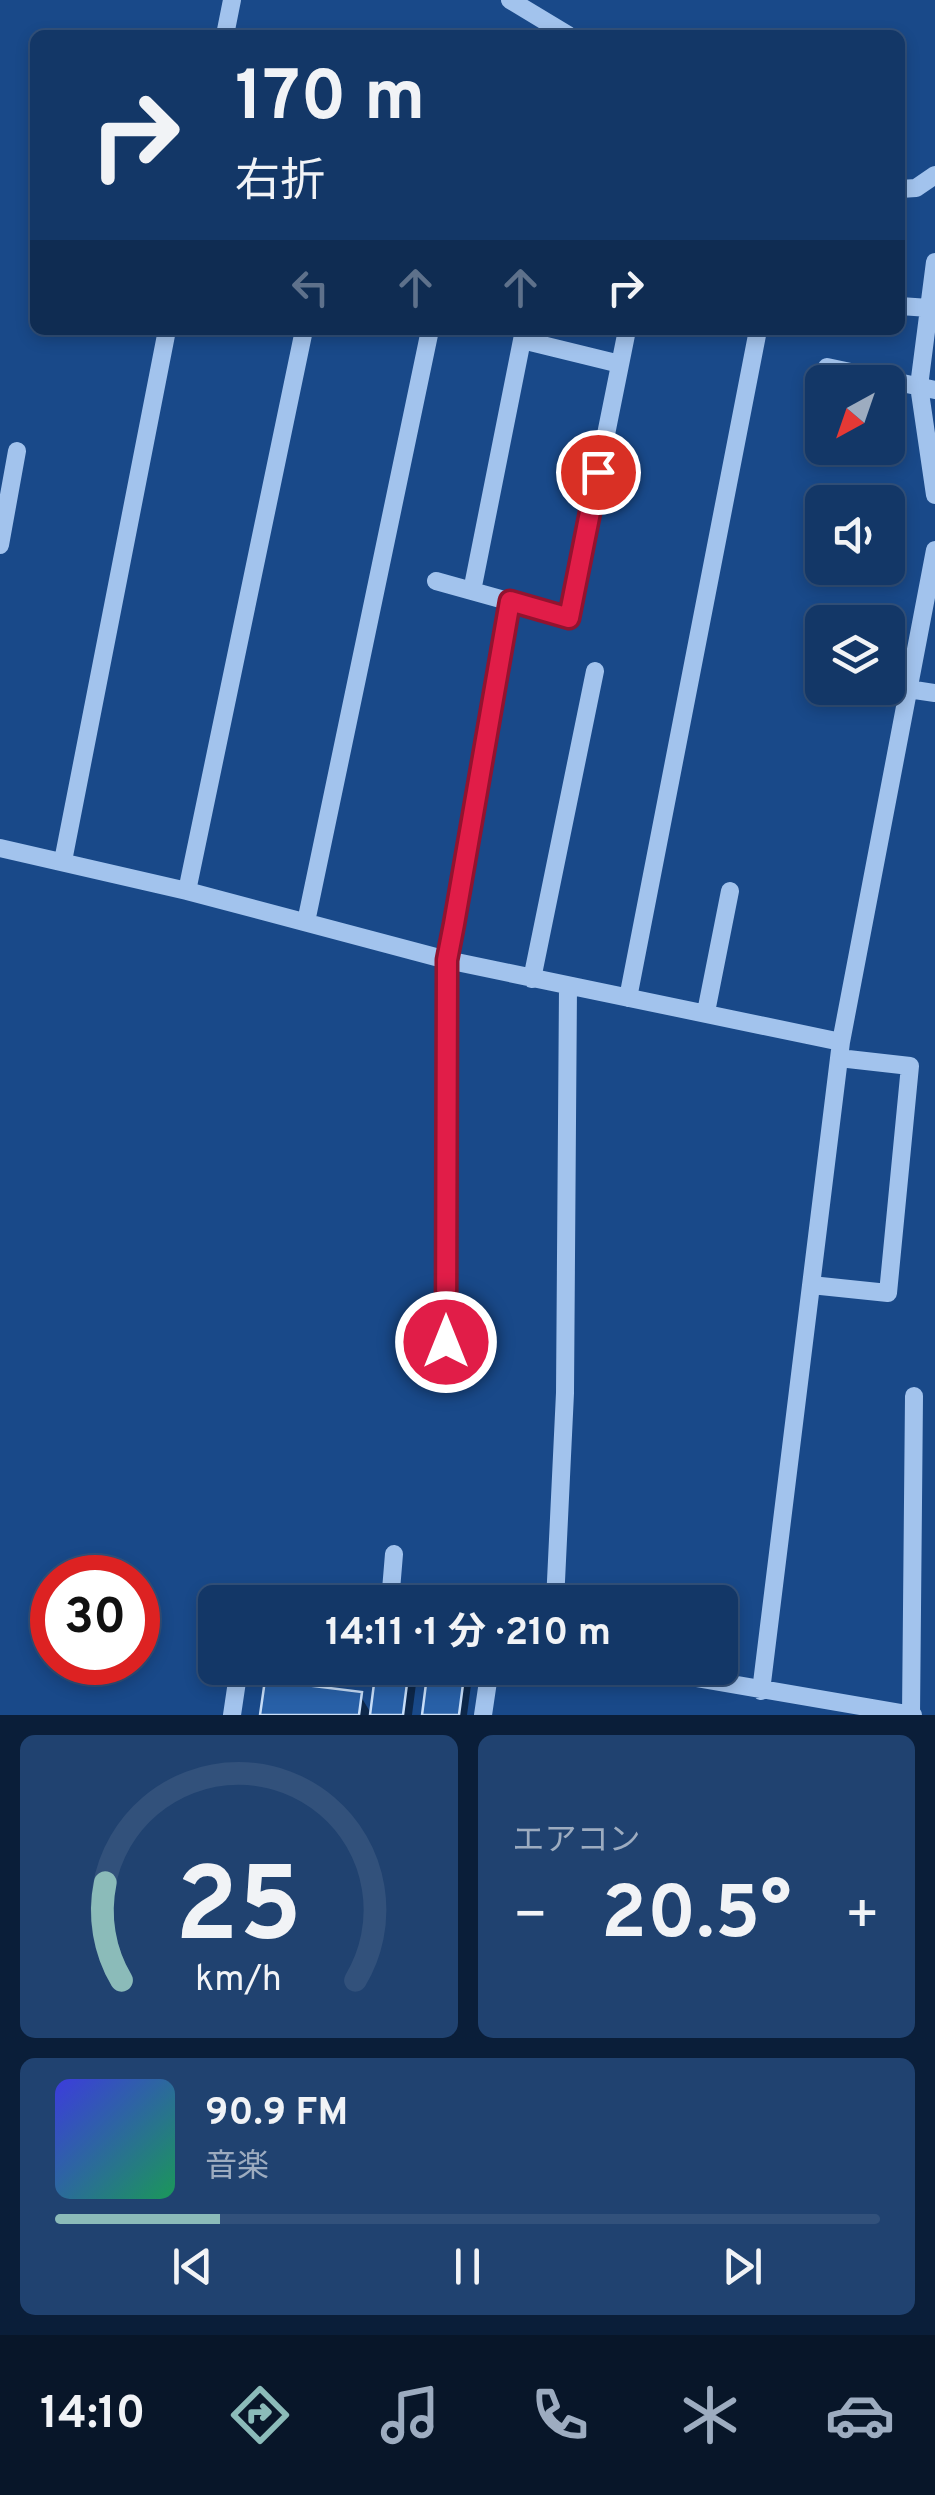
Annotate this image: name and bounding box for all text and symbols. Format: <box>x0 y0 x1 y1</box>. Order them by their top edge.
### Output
text: 170 m <box>235 56 425 145</box>
icon: right <box>70 70 200 200</box>
text: 右折 <box>235 155 325 212</box>
icon: left <box>283 260 338 315</box>
icon: ahead <box>388 260 443 315</box>
icon: ahead <box>493 260 548 315</box>
icon: right <box>598 260 653 315</box>
north arrow <box>805 365 905 465</box>
map controls <box>805 365 905 705</box>
pin <box>556 430 641 515</box>
icon: arrive <box>571 445 626 500</box>
button: sound <box>805 485 905 585</box>
button: layers <box>805 605 905 705</box>
position arrow <box>394 1290 498 1394</box>
speed limit sign: 30 <box>30 1555 160 1685</box>
text: 14:11 · 1 分 · 210 m <box>325 1610 611 1659</box>
text: エアコン <box>513 1822 641 1862</box>
text: 25 <box>175 1846 302 1978</box>
text: 20.5° <box>601 1870 791 1965</box>
text: − <box>513 1883 548 1953</box>
text: + <box>845 1883 880 1953</box>
text: km/h <box>195 1958 282 2004</box>
text: 90.9 FM <box>205 2090 348 2139</box>
text: 音楽 <box>205 2148 269 2188</box>
icon: previous <box>165 2239 220 2294</box>
icon: pause <box>440 2239 495 2294</box>
icon: next <box>715 2239 770 2294</box>
icon: directions <box>225 2380 295 2450</box>
icon: music <box>375 2380 445 2450</box>
icon: phone <box>525 2380 595 2450</box>
icon: climate <box>675 2380 745 2450</box>
icon: car <box>825 2380 895 2450</box>
text: 14:10 <box>40 2387 145 2444</box>

